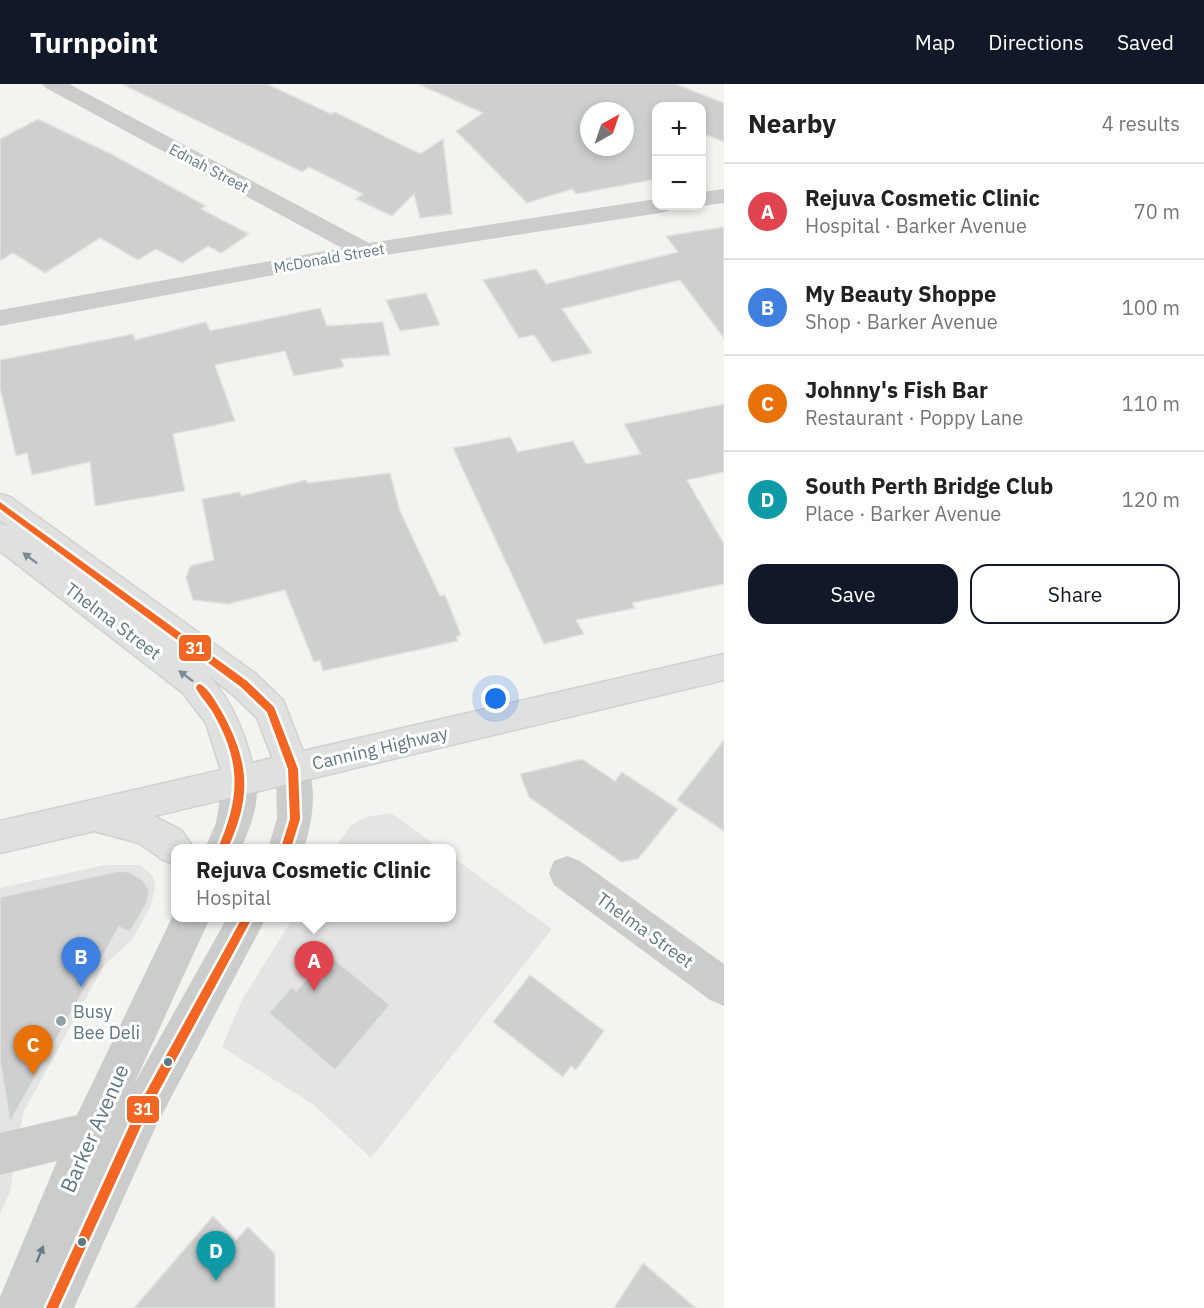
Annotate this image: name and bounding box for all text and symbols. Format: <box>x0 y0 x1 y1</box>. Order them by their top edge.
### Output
text: Turnpoint <box>30 24 158 61</box>
text: Map <box>915 28 955 56</box>
text: Directions <box>988 28 1084 56</box>
text: Saved <box>1117 28 1174 56</box>
north arrow <box>580 102 634 156</box>
map controls <box>652 102 706 210</box>
button: + <box>652 102 706 156</box>
text: Nearby <box>748 106 836 140</box>
text: 4 results <box>1102 110 1180 137</box>
street label: Ednah Street <box>166 139 252 197</box>
button: − <box>652 156 706 210</box>
text: Rejuva Cosmetic Clinic <box>805 183 1040 212</box>
text: A <box>761 198 774 225</box>
text: 70 m <box>1134 198 1180 225</box>
text: Hospital · Barker Avenue <box>805 212 1027 239</box>
street label: McDonald Street <box>272 239 386 277</box>
text: My Beauty Shoppe <box>805 279 996 308</box>
text: B <box>761 294 774 321</box>
text: 100 m <box>1122 294 1180 321</box>
text: Shop · Barker Avenue <box>805 308 998 335</box>
text: Johnny's Fish Bar <box>805 375 988 404</box>
text: C <box>761 390 774 417</box>
text: 110 m <box>1122 390 1180 417</box>
text: Restaurant · Poppy Lane <box>805 404 1023 431</box>
text: South Perth Bridge Club <box>805 471 1053 500</box>
text: D <box>761 486 774 513</box>
text: 120 m <box>1122 486 1180 513</box>
text: Place · Barker Avenue <box>805 500 1001 527</box>
one-way arrow <box>23 553 38 565</box>
button: Save <box>748 564 958 624</box>
button: Share <box>970 564 1180 624</box>
street label: Thelma Street <box>60 577 166 665</box>
line badge: 31 <box>178 634 212 662</box>
text: 31 <box>185 638 205 658</box>
one-way arrow <box>178 670 194 682</box>
your location <box>481 684 510 713</box>
street label: Canning Highway <box>310 721 450 775</box>
popup <box>171 844 456 922</box>
text: Rejuva Cosmetic Clinic <box>196 855 431 884</box>
text: Hospital <box>196 884 271 911</box>
street label: Thelma Street <box>592 887 698 973</box>
pin: B <box>62 938 100 987</box>
pin: A <box>294 942 334 991</box>
place label: Busy Bee Deli <box>73 1000 140 1044</box>
marker: Busy Bee Deli <box>54 1014 68 1028</box>
pin: C <box>14 1026 52 1075</box>
unlabelled marker <box>162 1056 174 1068</box>
street label: Barker Avenue <box>53 1059 135 1197</box>
line badge: 31 <box>126 1095 160 1124</box>
text: 31 <box>133 1099 153 1119</box>
pin: D <box>196 1232 236 1281</box>
unlabelled marker <box>76 1236 88 1248</box>
one-way arrow <box>35 1244 45 1262</box>

